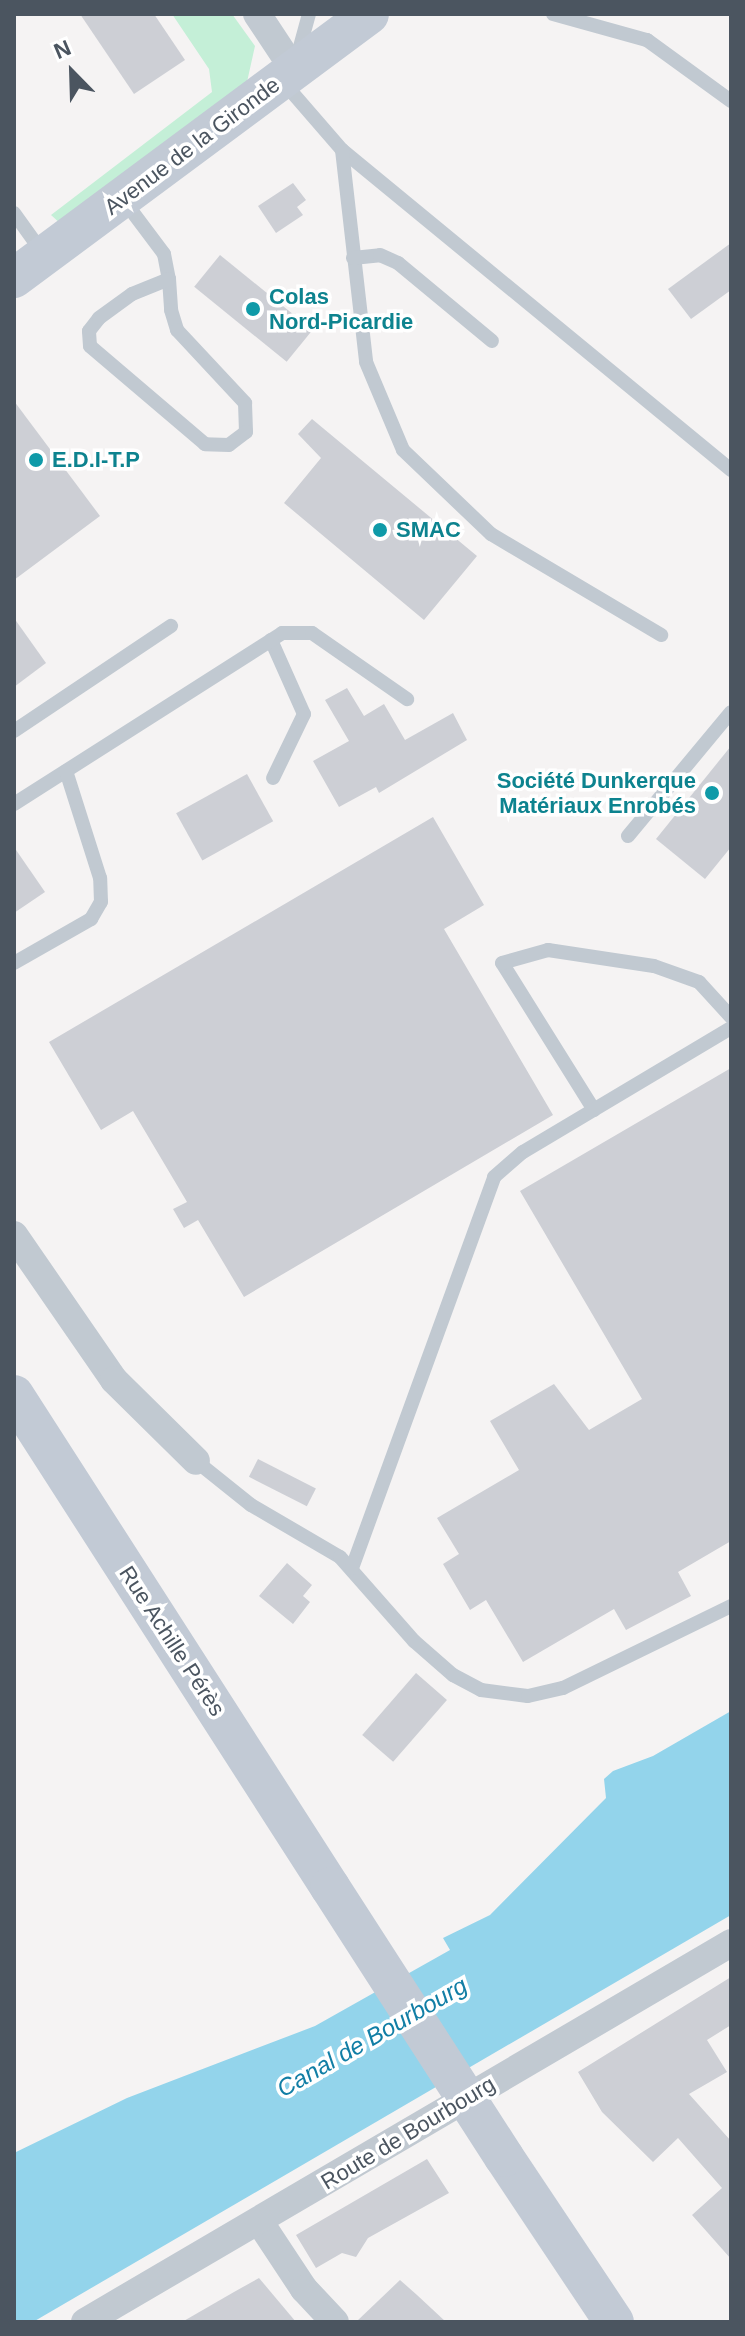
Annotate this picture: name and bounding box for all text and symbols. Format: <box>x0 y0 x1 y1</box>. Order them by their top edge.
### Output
north arrow <box>32 32 112 112</box>
text: N <box>50 35 75 64</box>
street label: Avenue de la Gironde <box>99 72 285 220</box>
place label: Colas Nord-Picardie <box>269 283 413 334</box>
marker: Colas Nord-Picardie <box>244 300 262 318</box>
place label: E.D.I-T.P <box>52 447 140 473</box>
marker: E.D.I-T.P <box>27 451 45 469</box>
place label: SMAC <box>396 517 461 543</box>
marker: SMAC <box>371 521 389 539</box>
place label: Société Dunkerque Matériaux Enrobés <box>497 767 696 818</box>
marker: Société Dunkerque Matériaux Enrobés <box>703 784 721 802</box>
street label: Rue Achille Pérès <box>113 1560 231 1722</box>
water label: Canal de Bourbourg <box>272 1971 472 2103</box>
street label: Route de Bourbourg <box>316 2071 500 2195</box>

